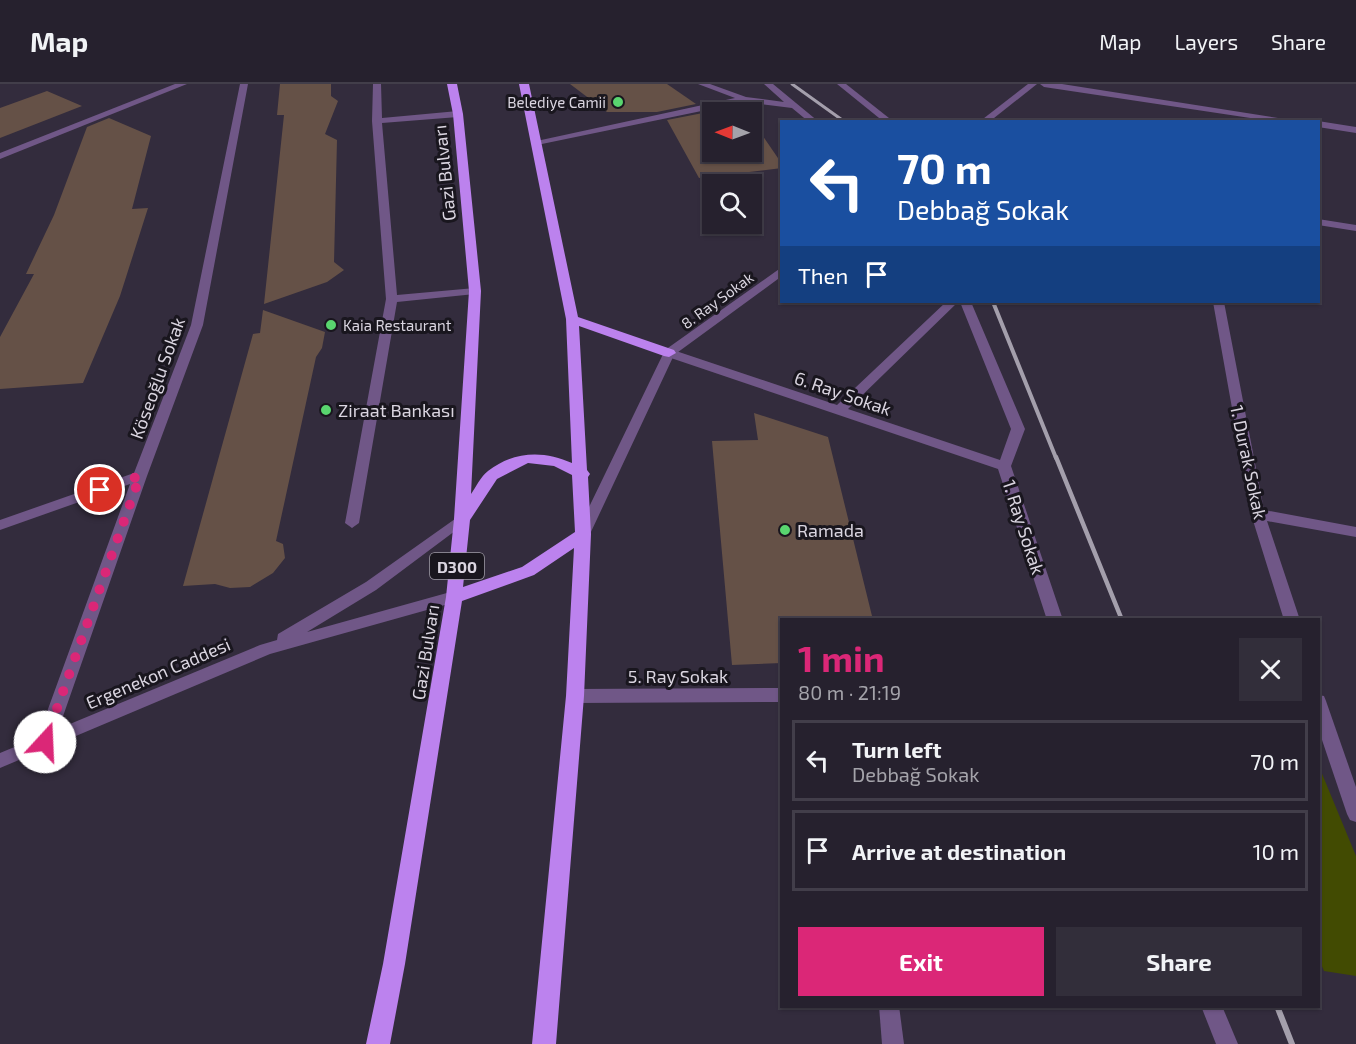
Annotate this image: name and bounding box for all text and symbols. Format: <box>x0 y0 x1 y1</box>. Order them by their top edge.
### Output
text: Map <box>30 24 88 58</box>
text: Map <box>1099 29 1141 54</box>
text: Layers <box>1174 29 1238 54</box>
text: Share <box>1271 29 1326 54</box>
place label: Belediye Camii <box>507 93 606 111</box>
marker: Belediye Camii <box>611 95 625 109</box>
north arrow <box>702 102 762 162</box>
map controls <box>702 102 762 234</box>
street label: Gazi Bulvarı <box>428 124 460 222</box>
text: 70 m <box>897 142 992 192</box>
icon: left <box>798 144 876 222</box>
button: search <box>702 174 762 234</box>
text: Debbağ Sokak <box>897 193 1069 225</box>
icon: arrive <box>860 258 893 291</box>
text: Then <box>798 262 848 288</box>
street label: 8. Ray Sokak <box>677 268 757 332</box>
street label: Köseoğlu Sokak <box>125 314 189 442</box>
place label: Kaia Restaurant <box>343 316 452 334</box>
marker: Kaia Restaurant <box>324 318 338 332</box>
street label: 6. Ray Sokak <box>792 366 894 420</box>
place label: Ziraat Bankası <box>338 399 455 421</box>
marker: Ziraat Bankası <box>319 403 333 417</box>
street label: 1. Durak Sokak <box>1226 403 1272 521</box>
pin <box>74 464 125 515</box>
icon: arrive <box>83 473 116 506</box>
street label: 1. Ray Sokak <box>998 477 1050 577</box>
place label: Ramada <box>797 519 864 541</box>
marker: Ramada <box>778 523 792 537</box>
road number: D300 <box>430 553 484 579</box>
street label: Gazi Bulvarı <box>407 603 443 701</box>
street label: Ergenekon Caddesi <box>83 633 233 713</box>
text: 1 min <box>798 636 885 679</box>
button: close <box>1239 638 1302 701</box>
street label: 5. Ray Sokak <box>628 665 728 687</box>
text: 80 m · 21:19 <box>798 680 901 704</box>
position arrow <box>13 710 77 774</box>
text: Turn left <box>852 736 941 762</box>
icon: left <box>801 744 834 777</box>
text: 70 m <box>1250 748 1299 774</box>
text: Debbağ Sokak <box>852 762 979 786</box>
icon: arrive <box>801 834 834 867</box>
text: Arrive at destination <box>852 838 1066 864</box>
text: 10 m <box>1253 838 1299 864</box>
button: Exit <box>798 927 1044 996</box>
button: Share <box>1056 927 1302 996</box>

